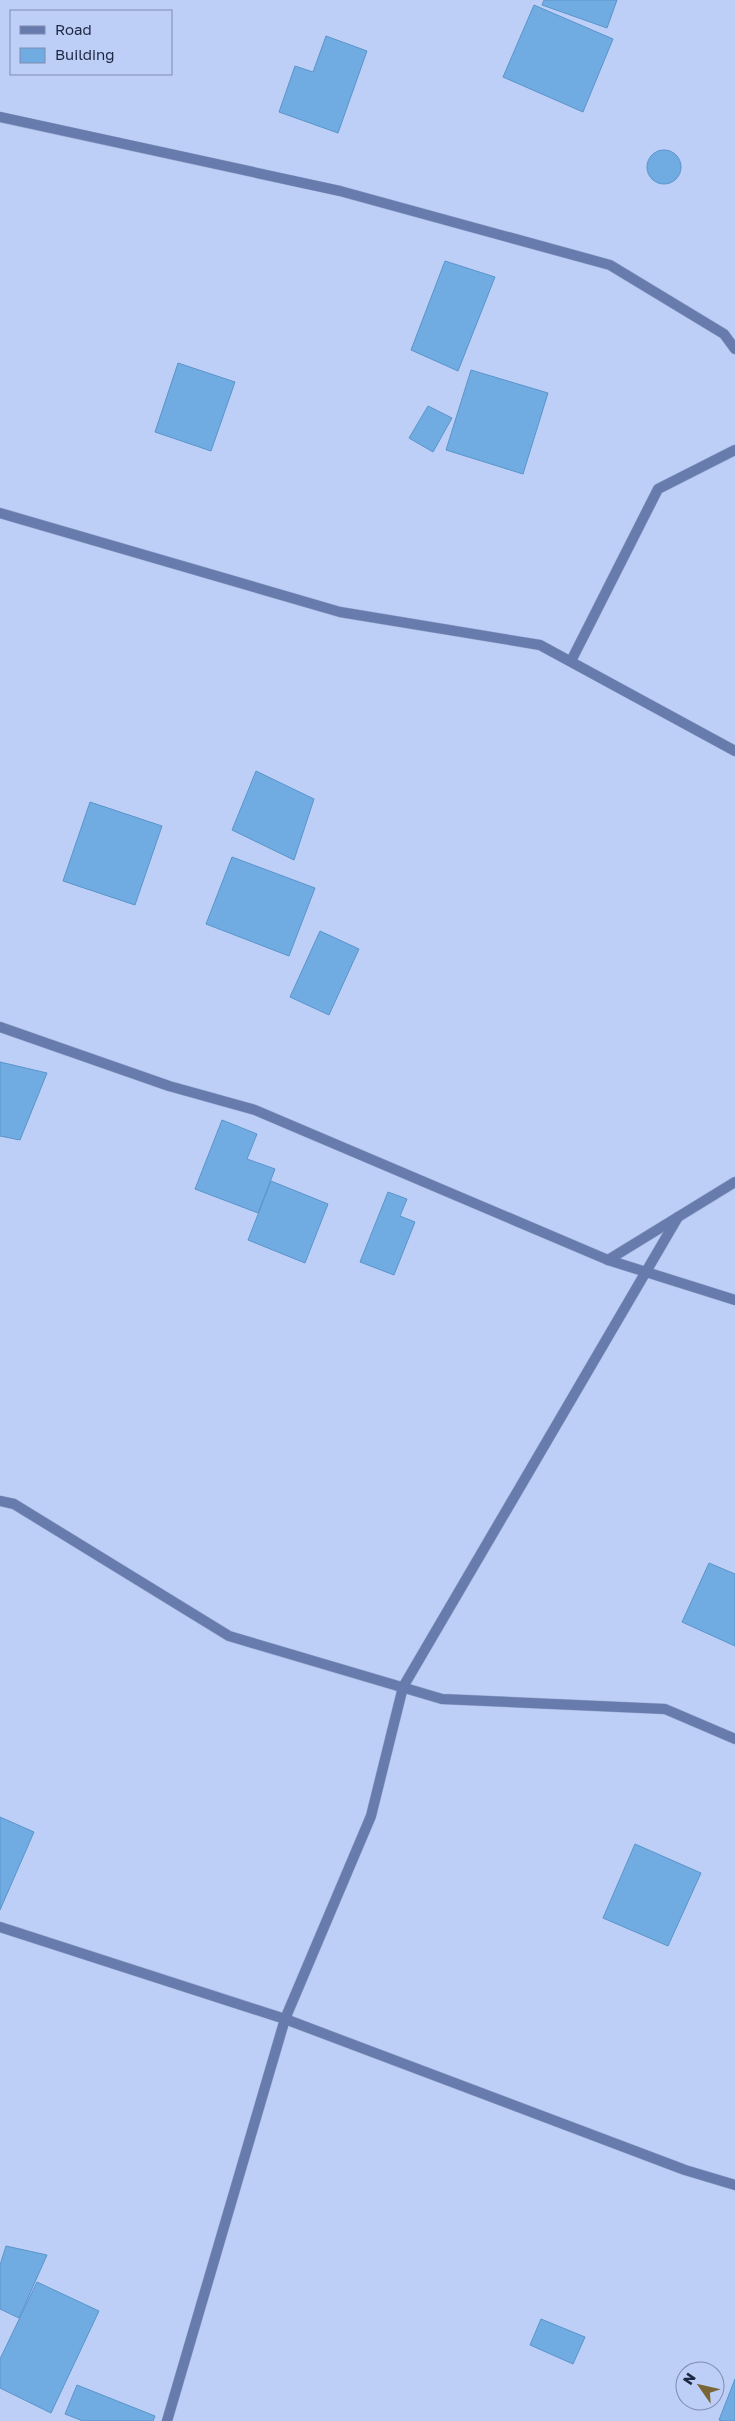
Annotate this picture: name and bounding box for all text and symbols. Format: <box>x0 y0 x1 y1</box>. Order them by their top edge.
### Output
legend <box>10 10 172 75</box>
text: Road <box>55 20 92 38</box>
text: Building <box>55 45 115 63</box>
north arrow <box>675 2361 725 2411</box>
text: N <box>679 2369 699 2388</box>

